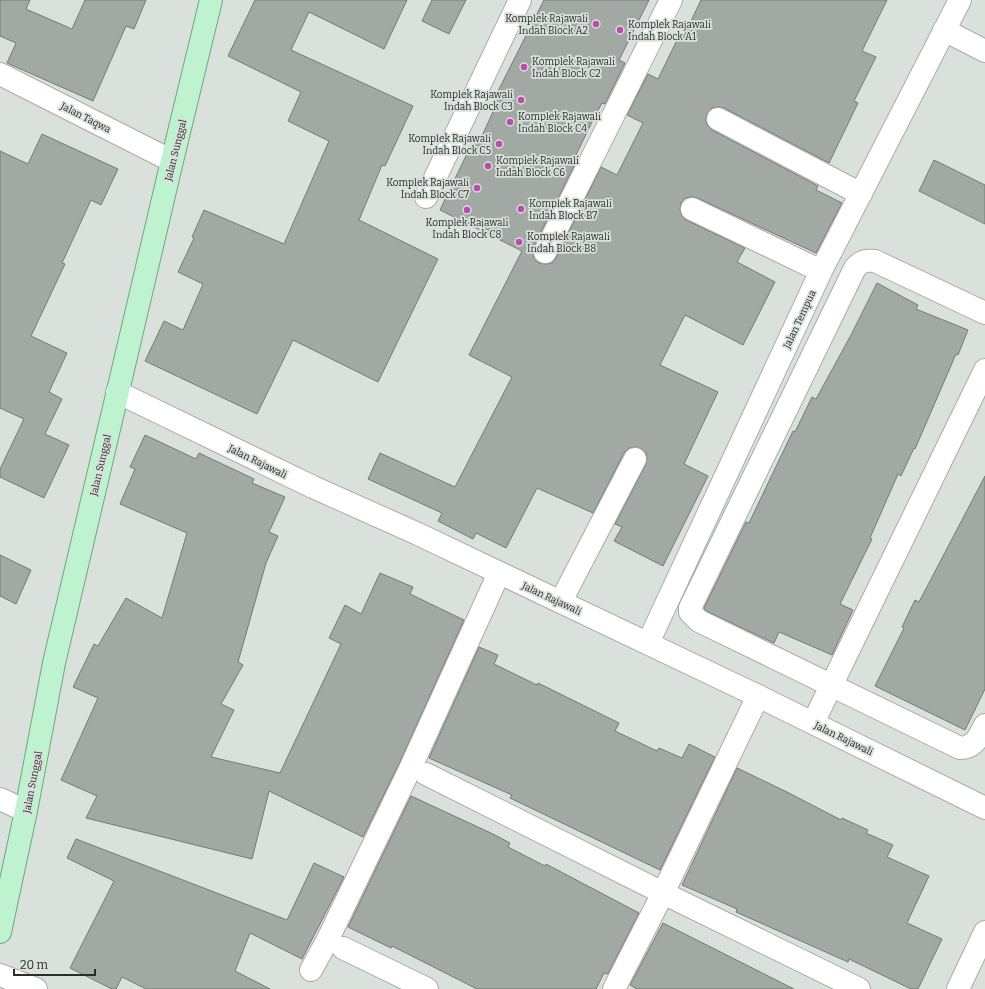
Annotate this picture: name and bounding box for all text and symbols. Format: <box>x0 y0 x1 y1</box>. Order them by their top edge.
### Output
place label: Komplek Rajawali Indah Block A2 <box>505 13 588 37</box>
marker: Komplek Rajawali Indah Block A2 <box>591 19 601 29</box>
place label: Komplek Rajawali Indah Block A1 <box>628 19 711 43</box>
marker: Komplek Rajawali Indah Block A1 <box>615 25 625 35</box>
place label: Komplek Rajawali Indah Block C2 <box>532 56 615 80</box>
marker: Komplek Rajawali Indah Block C2 <box>519 62 529 72</box>
place label: Komplek Rajawali Indah Block C3 <box>430 89 513 113</box>
marker: Komplek Rajawali Indah Block C3 <box>516 95 526 105</box>
street label: Jalan Taqwa <box>58 100 113 136</box>
place label: Komplek Rajawali Indah Block C4 <box>518 111 601 135</box>
marker: Komplek Rajawali Indah Block C4 <box>505 117 515 127</box>
street label: Jalan Sunggal <box>162 118 189 183</box>
place label: Komplek Rajawali Indah Block C5 <box>408 133 491 157</box>
marker: Komplek Rajawali Indah Block C5 <box>494 139 504 149</box>
place label: Komplek Rajawali Indah Block C6 <box>496 155 579 179</box>
marker: Komplek Rajawali Indah Block C6 <box>483 161 493 171</box>
place label: Komplek Rajawali Indah Block C7 <box>386 177 469 201</box>
marker: Komplek Rajawali Indah Block C7 <box>472 183 482 193</box>
place label: Komplek Rajawali Indah Block B7 <box>529 198 612 222</box>
marker: Komplek Rajawali Indah Block B7 <box>516 204 526 214</box>
marker: Komplek Rajawali Indah Block C8 <box>462 205 472 215</box>
place label: Komplek Rajawali Indah Block C8 <box>426 217 508 241</box>
place label: Komplek Rajawali Indah Block B8 <box>527 231 610 255</box>
marker: Komplek Rajawali Indah Block B8 <box>514 237 524 247</box>
street label: Jalan Tempua <box>781 288 819 351</box>
street label: Jalan Sunggal <box>88 433 114 498</box>
street label: Jalan Rajawali <box>225 442 289 481</box>
street label: Jalan Rajawali <box>519 580 583 618</box>
street label: Jalan Rajawali <box>811 719 875 758</box>
street label: Jalan Sunggal <box>21 750 45 815</box>
scale bar <box>14 951 95 977</box>
text: 20 m <box>20 958 49 972</box>

